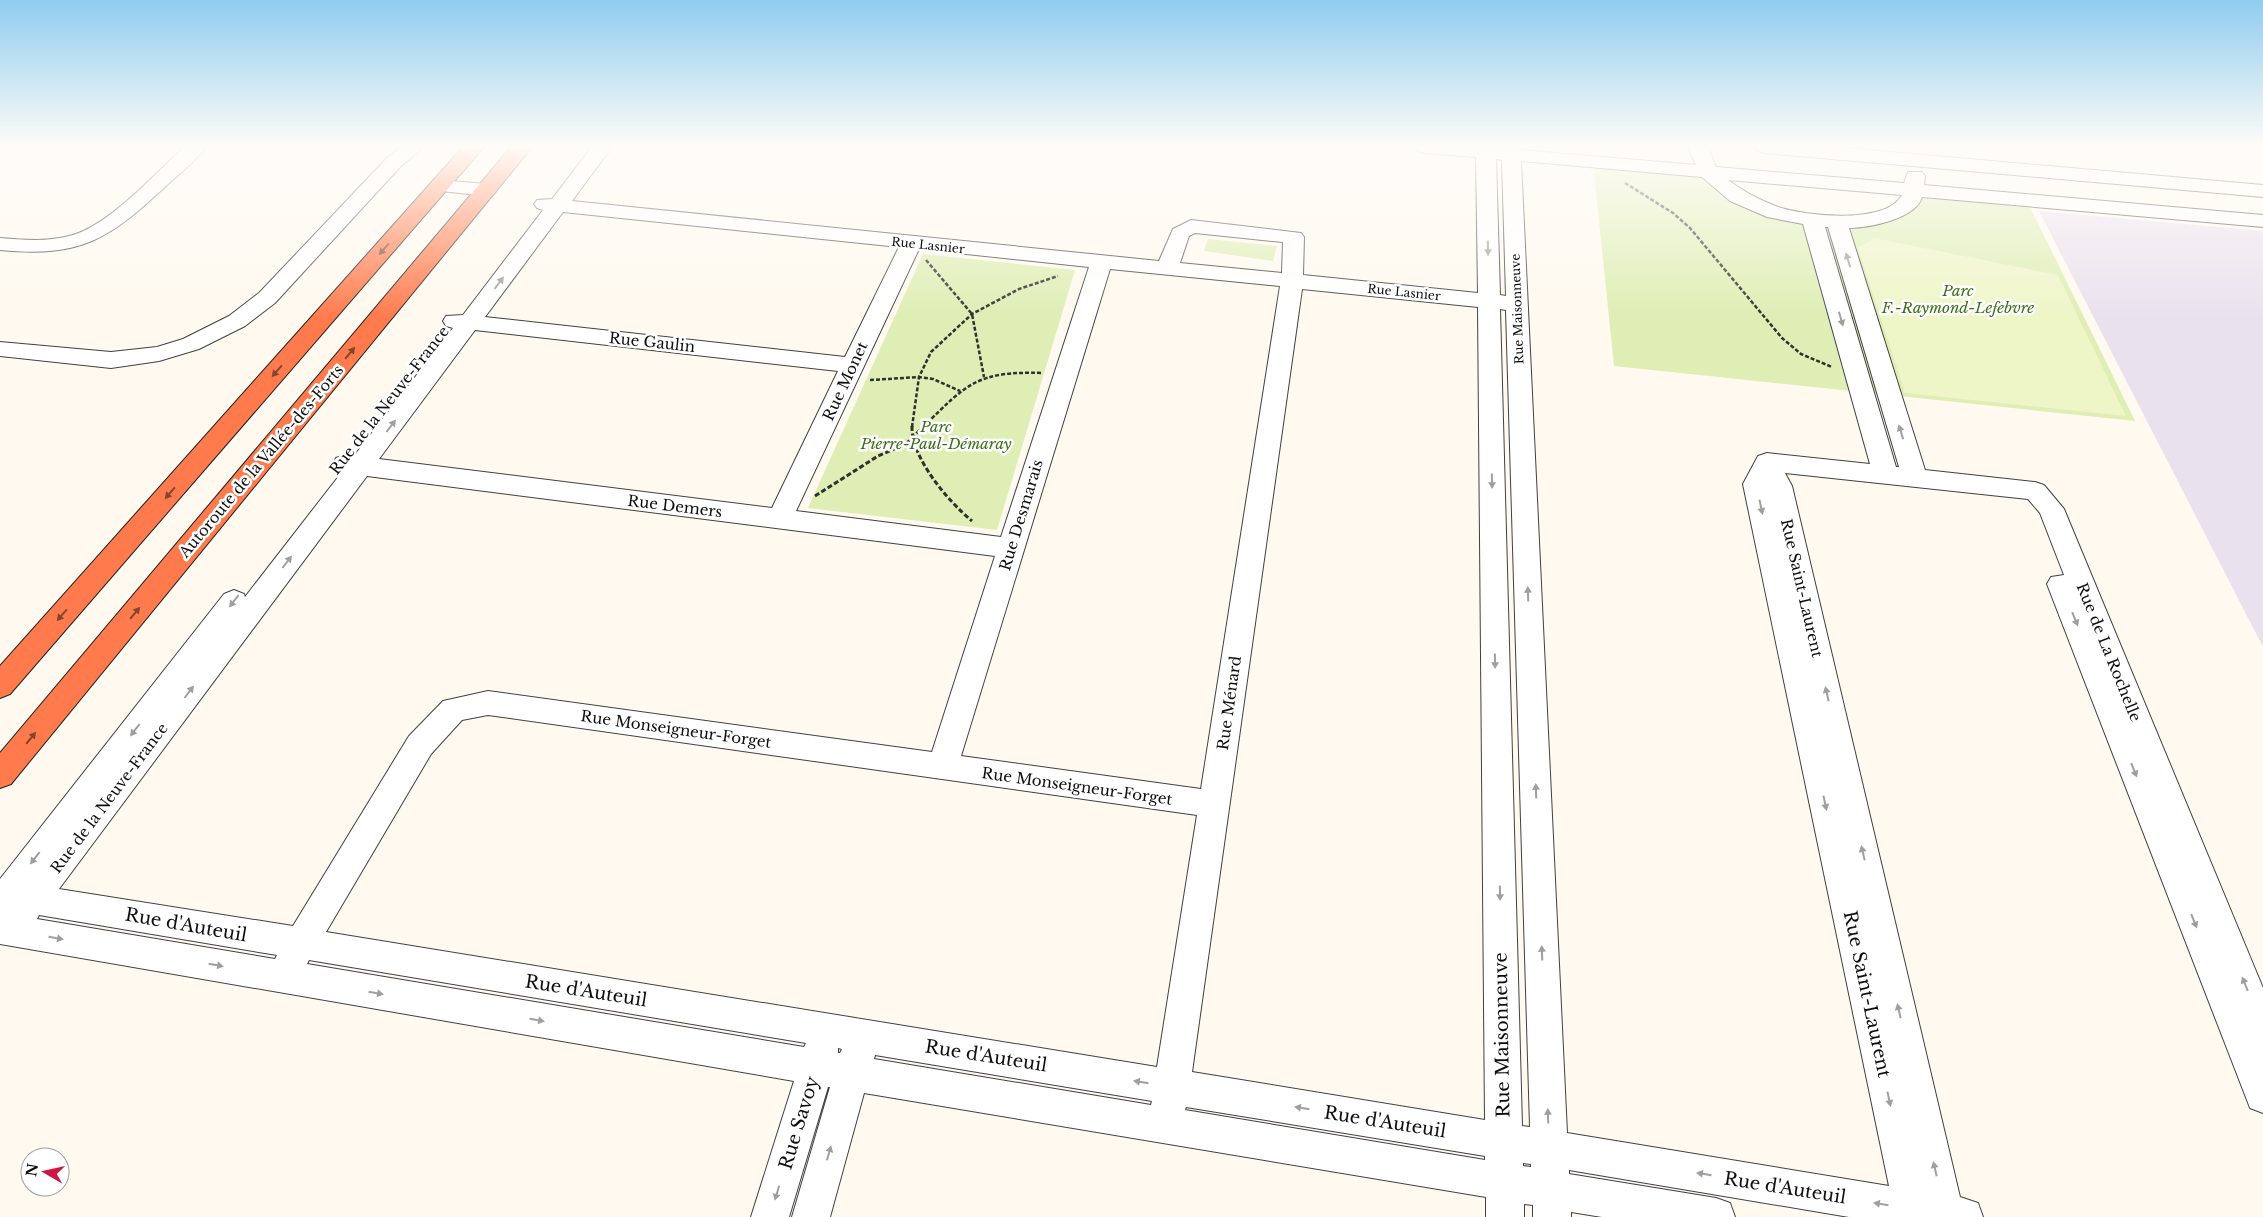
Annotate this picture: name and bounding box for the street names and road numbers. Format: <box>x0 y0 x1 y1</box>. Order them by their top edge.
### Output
street label: Rue Lasnier <box>891 234 966 256</box>
street label: Rue Maisonneuve <box>1508 253 1526 364</box>
street label: Rue Lasnier <box>1367 281 1442 303</box>
street label: Rue de la Neuve-France <box>325 322 453 478</box>
street label: Rue Gaulin <box>608 328 696 356</box>
street label: Rue Monet <box>818 338 872 424</box>
street label: Autoroute de la Vallée-des-Forts <box>174 361 347 562</box>
street label: Rue Desmarais <box>995 457 1047 573</box>
street label: Rue Demers <box>627 491 724 521</box>
street label: Rue Saint-Laurent <box>1777 517 1827 659</box>
street label: Rue de La Rochelle <box>2072 580 2146 724</box>
street label: Rue Ménard <box>1213 655 1245 751</box>
street label: Rue Monseigneur-Forget <box>579 706 773 752</box>
street label: Rue de la Neuve-France <box>46 719 172 877</box>
street label: Rue Monseigneur-Forget <box>980 763 1174 809</box>
street label: Rue d'Auteuil <box>123 903 249 947</box>
street label: Rue Saint-Laurent <box>1839 909 1895 1080</box>
street label: Rue Maisonneuve <box>1490 952 1514 1118</box>
street label: Rue d'Auteuil <box>523 970 649 1012</box>
street label: Rue d'Auteuil <box>923 1035 1049 1077</box>
street label: Rue Savoy <box>774 1073 824 1172</box>
street label: Rue d'Auteuil <box>1322 1101 1448 1143</box>
street label: Rue d'Auteuil <box>1722 1167 1848 1209</box>

